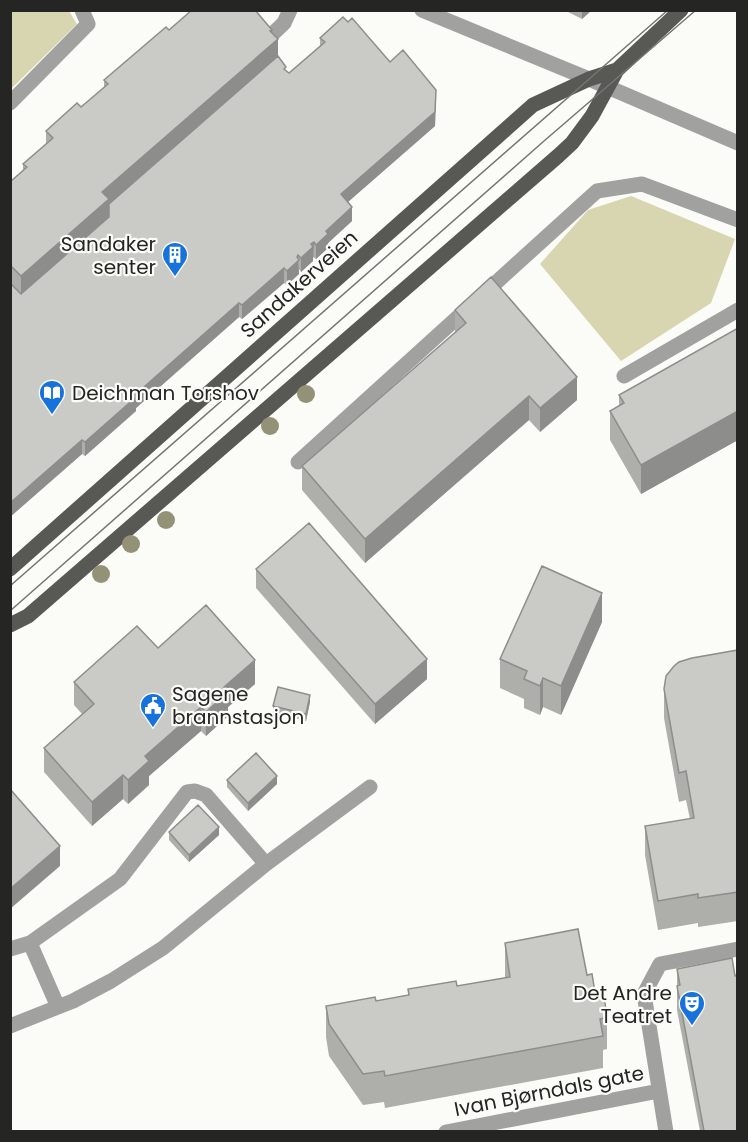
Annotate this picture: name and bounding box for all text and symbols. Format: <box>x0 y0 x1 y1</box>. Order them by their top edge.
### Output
street label: Sandakerveien <box>234 224 364 344</box>
place label: Sandaker senter <box>61 230 156 281</box>
building icon: Sandaker senter <box>160 240 190 278</box>
library icon: Deichman Torshov <box>37 378 67 416</box>
place label: Deichman Torshov <box>72 379 259 407</box>
place label: Sagene brannstasjon <box>172 680 304 731</box>
public building icon: Sagene brannstasjon <box>138 691 168 729</box>
place label: Det Andre Teatret <box>573 979 672 1030</box>
theatre icon: Det Andre Teatret <box>677 989 707 1027</box>
street label: Ivan Bjørndals gate <box>452 1059 646 1123</box>

